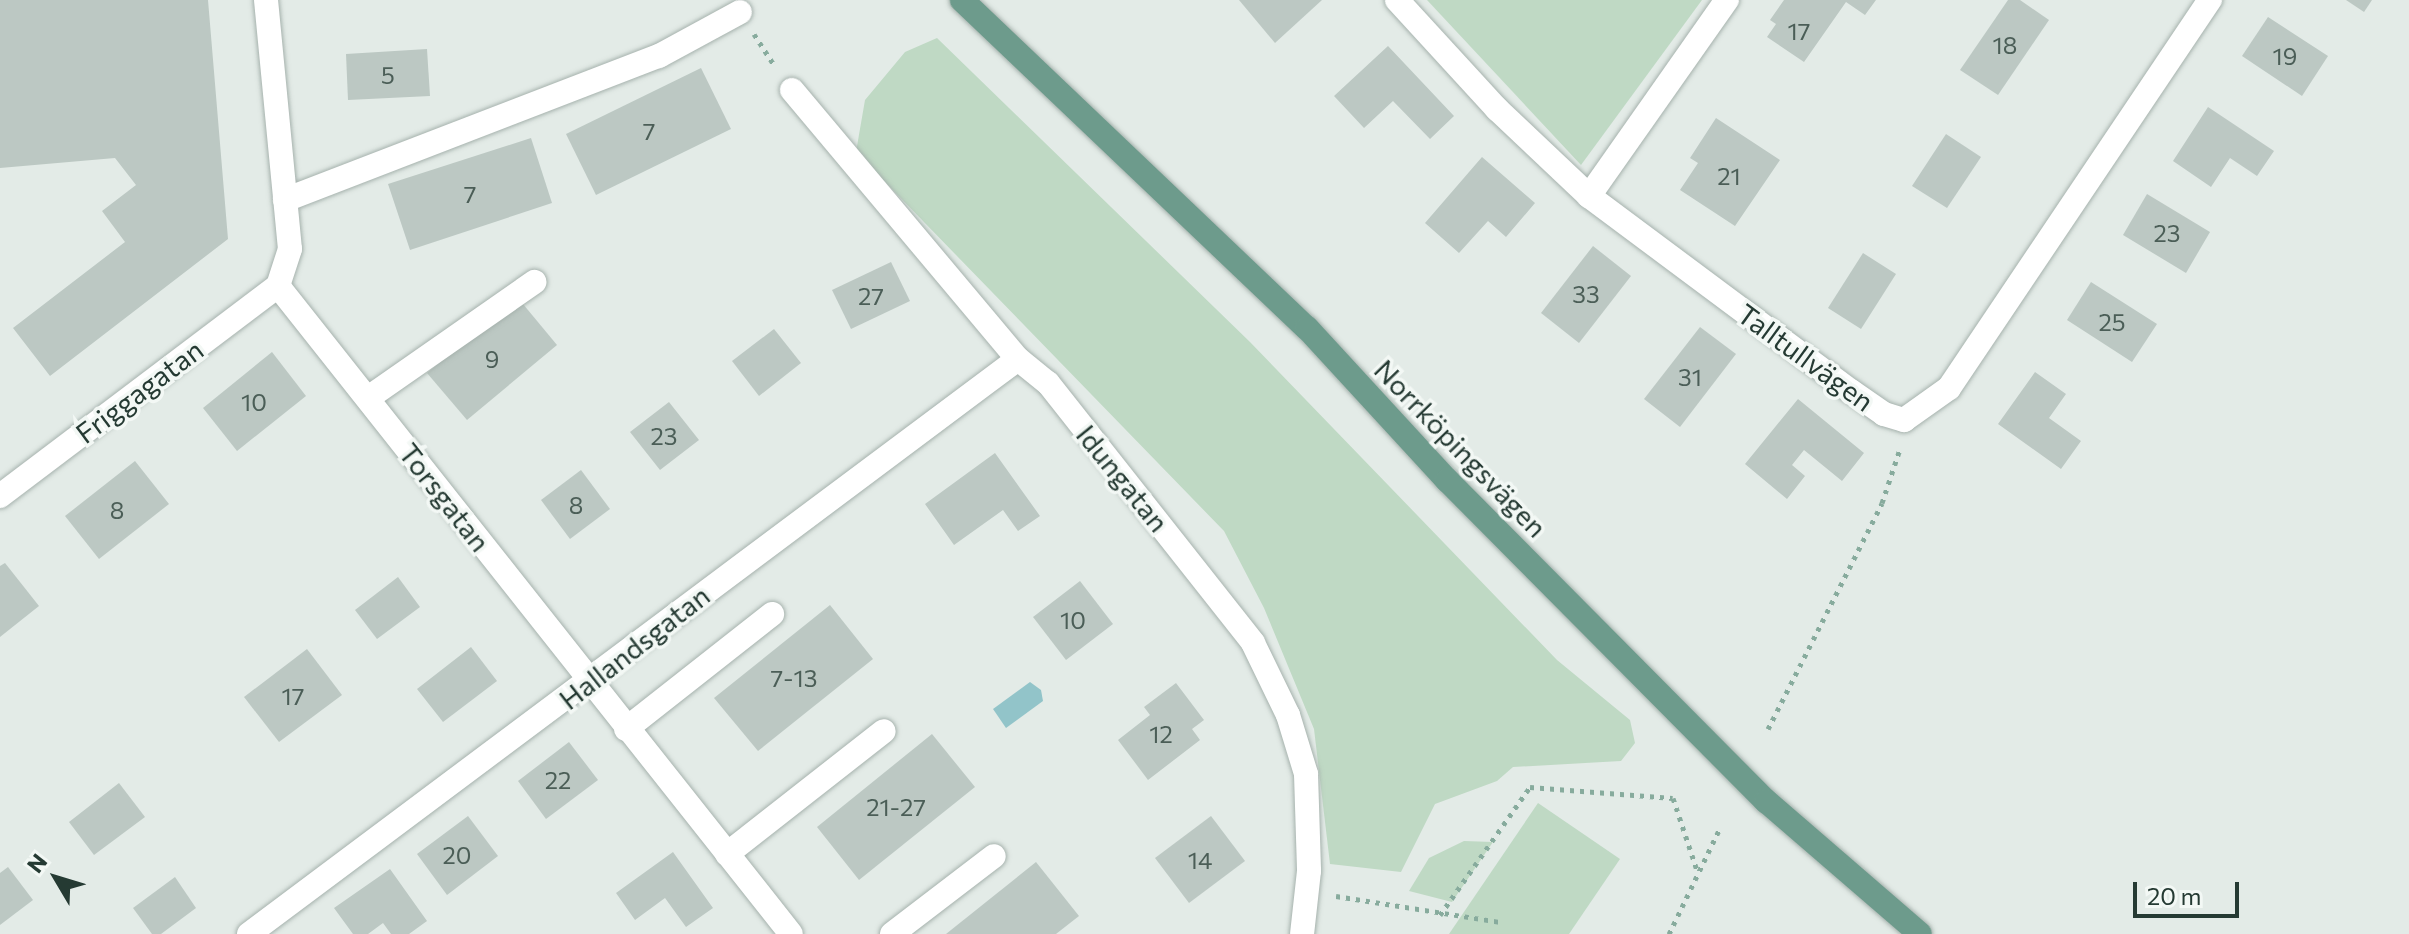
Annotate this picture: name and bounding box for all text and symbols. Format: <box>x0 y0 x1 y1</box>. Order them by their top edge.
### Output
house number: 17 <box>1788 17 1810 45</box>
house number: 18 <box>1993 31 2017 59</box>
house number: 19 <box>2273 42 2297 70</box>
house number: 5 <box>381 61 395 89</box>
house number: 7 <box>643 117 655 145</box>
house number: 21 <box>1717 162 1741 190</box>
house number: 7 <box>464 180 476 208</box>
house number: 23 <box>2154 219 2180 247</box>
house number: 33 <box>1572 280 1600 308</box>
house number: 27 <box>858 282 884 310</box>
street label: Talltullvägen <box>1731 296 1881 418</box>
house number: 25 <box>2098 308 2126 336</box>
street label: Friggagatan <box>69 332 209 450</box>
house number: 9 <box>485 345 499 373</box>
street label: Norrköpingsvägen <box>1368 352 1554 544</box>
house number: 31 <box>1678 363 1702 391</box>
house number: 10 <box>241 388 267 416</box>
street label: Idungatan <box>1070 418 1176 538</box>
house number: 23 <box>651 422 677 450</box>
street label: Torsgatan <box>392 436 498 558</box>
house number: 8 <box>569 491 583 519</box>
house number: 8 <box>110 496 124 524</box>
street label: Hallandsgatan <box>552 578 716 716</box>
house number: 10 <box>1060 606 1086 634</box>
house number: 7-13 <box>771 664 817 692</box>
house number: 17 <box>282 682 304 710</box>
house number: 12 <box>1149 720 1173 748</box>
house number: 22 <box>545 766 571 794</box>
house number: 21-27 <box>866 793 926 821</box>
north arrow <box>16 838 96 918</box>
house number: 20 <box>443 841 471 869</box>
house number: 14 <box>1188 846 1212 874</box>
text: N <box>21 848 52 878</box>
scale bar <box>2137 866 2243 916</box>
text: 20 m <box>2147 881 2201 910</box>

